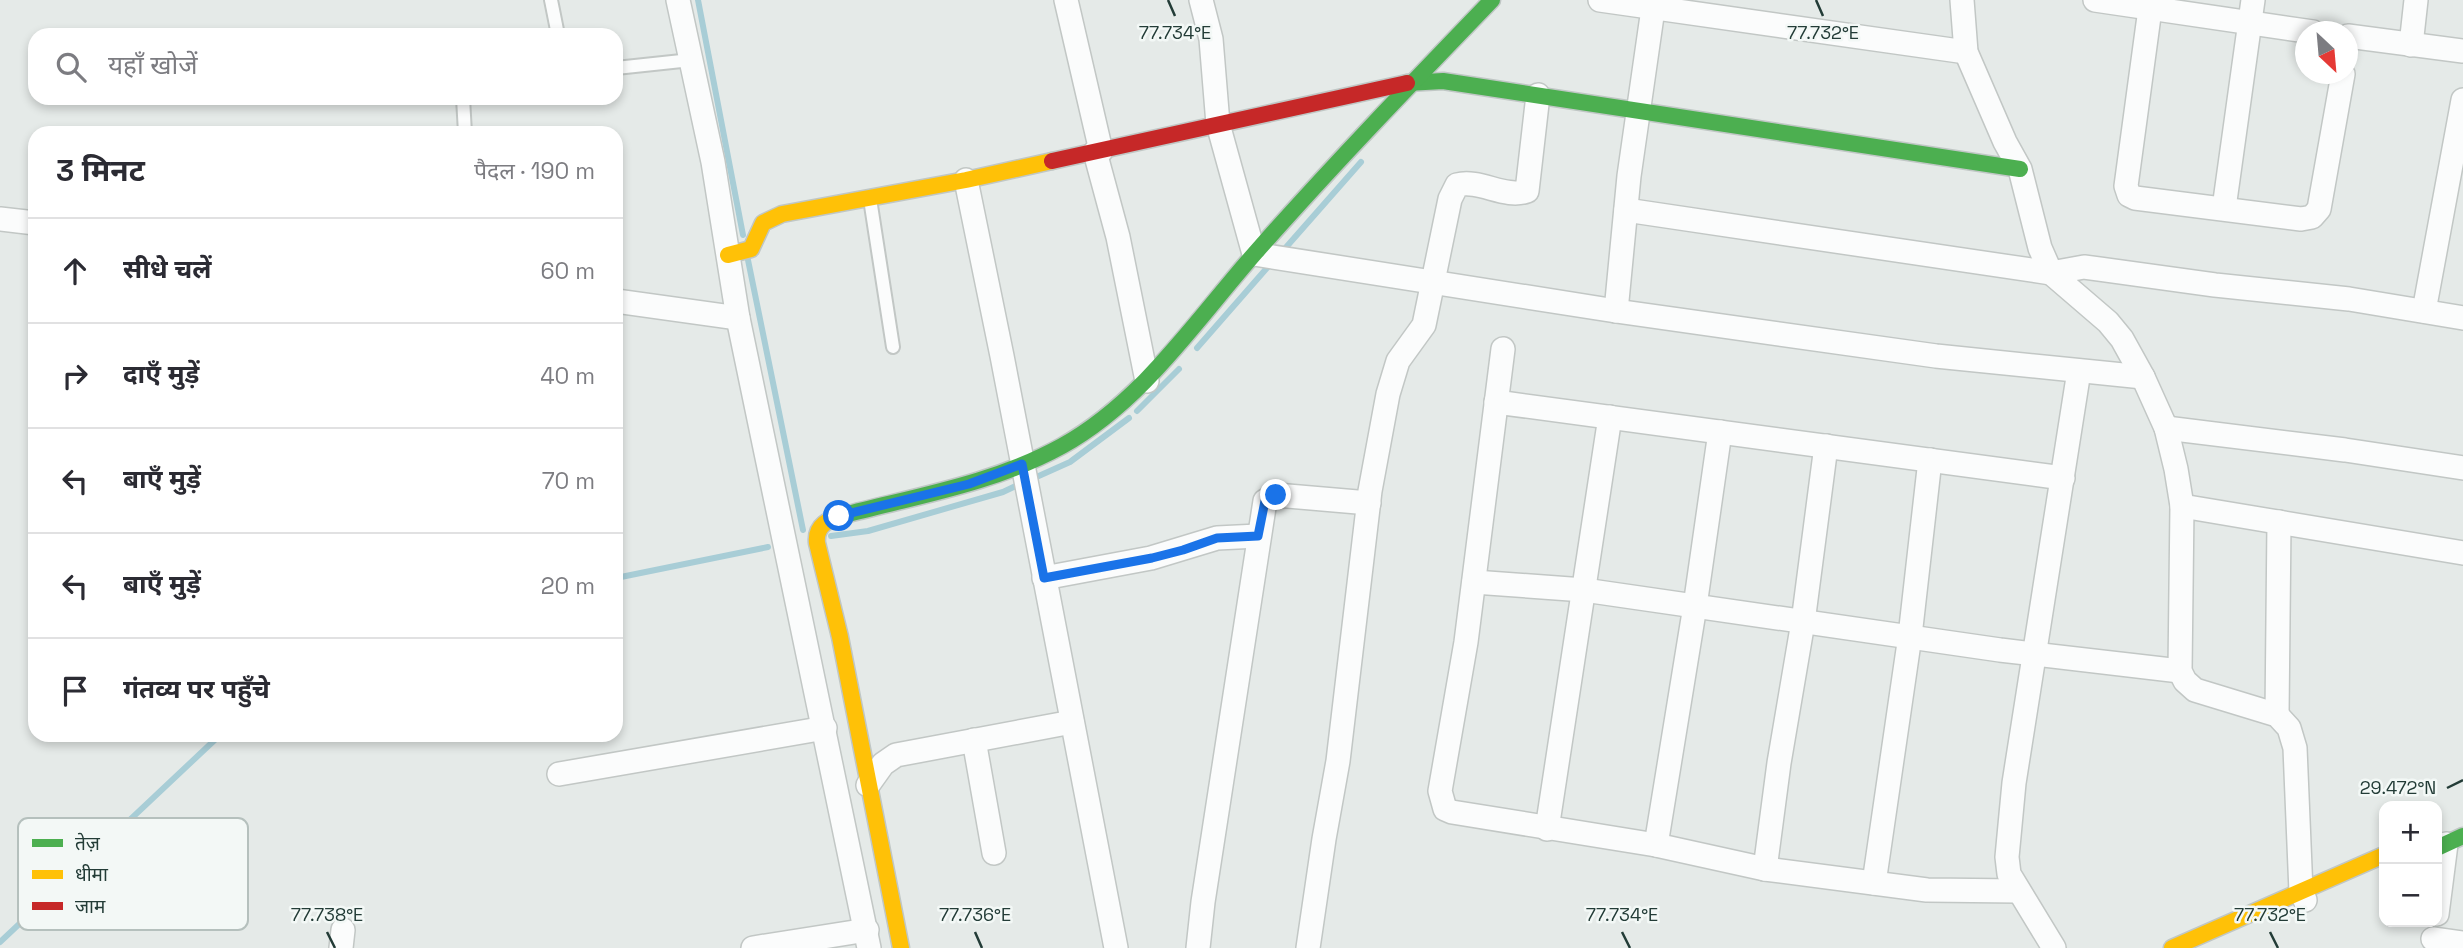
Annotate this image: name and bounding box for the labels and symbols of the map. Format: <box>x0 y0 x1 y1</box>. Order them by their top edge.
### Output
text: 77.734°E <box>1139 21 1211 44</box>
text: 77.732°E <box>1787 21 1859 44</box>
north arrow <box>2295 21 2358 84</box>
route end <box>1260 479 1291 510</box>
route start <box>823 500 854 531</box>
text: 29.472°N <box>2360 776 2436 799</box>
legend <box>18 818 248 930</box>
text: तेज़ <box>75 831 101 856</box>
text: धीमा <box>75 862 109 887</box>
text: जाम <box>75 894 106 919</box>
text: 77.738°E <box>291 903 363 926</box>
text: 77.736°E <box>939 903 1011 926</box>
text: 77.734°E <box>1586 903 1658 926</box>
text: 77.732°E <box>2234 903 2306 926</box>

